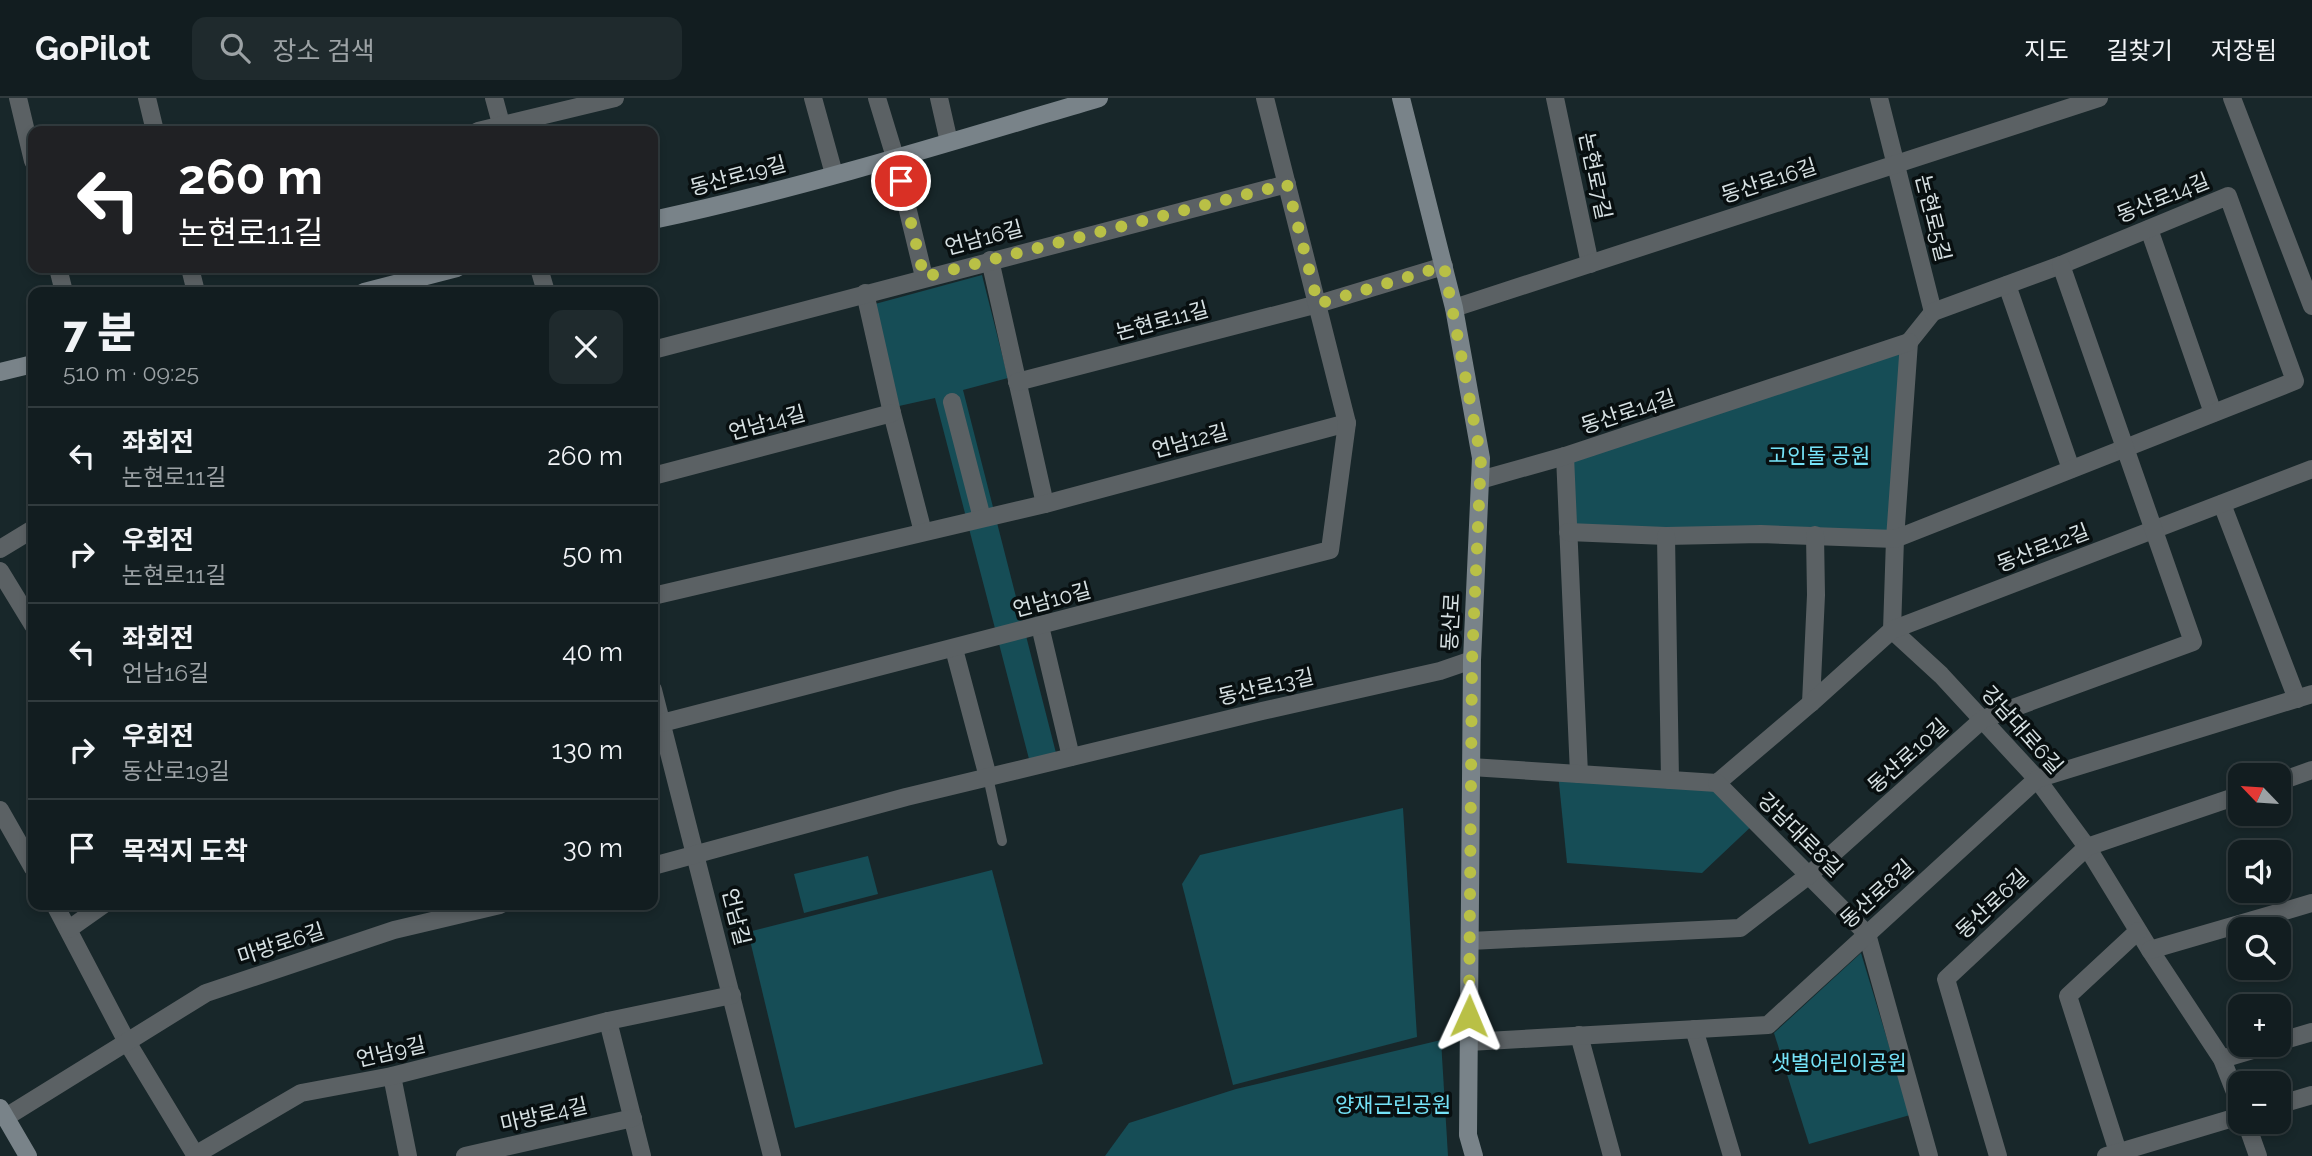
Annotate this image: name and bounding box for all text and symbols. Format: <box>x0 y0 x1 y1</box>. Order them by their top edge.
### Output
search box <box>192 17 682 80</box>
text: GoPilot <box>35 29 150 68</box>
icon: search <box>216 29 254 67</box>
text: 장소 검색 <box>272 36 375 66</box>
text: 지도 <box>2024 36 2069 65</box>
text: 길찾기 <box>2107 36 2173 65</box>
text: 저장됨 <box>2211 36 2277 65</box>
street label: 논현로7길 <box>1574 130 1617 222</box>
text: 260 m <box>178 148 323 205</box>
street label: 동산로19길 <box>687 151 789 200</box>
pin <box>871 151 931 211</box>
street label: 동산로16길 <box>1718 153 1820 208</box>
icon: left <box>63 154 154 245</box>
icon: arrive <box>882 162 920 200</box>
street label: 동산로14길 <box>2113 168 2213 227</box>
street label: 논현로5길 <box>1911 172 1956 264</box>
text: 논현로11길 <box>178 214 323 251</box>
street label: 언남16길 <box>942 215 1026 260</box>
street label: 논현로11길 <box>1113 296 1211 345</box>
text: 7 분 <box>63 308 136 357</box>
button: close <box>549 310 623 384</box>
text: 510 m · 09:25 <box>63 359 199 386</box>
street label: 동산로14길 <box>1578 385 1678 439</box>
street label: 언남14길 <box>726 400 808 445</box>
street label: 언남12길 <box>1149 418 1231 463</box>
text: 좌회전 <box>122 427 194 457</box>
icon: left <box>63 437 101 475</box>
text: 260 m <box>547 441 623 471</box>
park label: 고인돌 공원 <box>1768 443 1870 468</box>
text: 논현로11길 <box>122 463 226 490</box>
street label: 동산로12길 <box>1993 518 2093 577</box>
text: 우회전 <box>122 525 194 555</box>
icon: right <box>63 535 101 573</box>
text: 50 m <box>562 539 623 569</box>
text: 논현로11길 <box>122 561 226 588</box>
street label: 언남10길 <box>1010 577 1094 622</box>
street label: 동산로 <box>1437 592 1465 652</box>
text: 좌회전 <box>122 623 194 653</box>
icon: left <box>63 633 101 671</box>
text: 40 m <box>562 637 623 667</box>
text: 언남16길 <box>122 659 209 686</box>
street label: 동산로13길 <box>1216 663 1316 710</box>
street label: 강남대로6길 <box>1977 681 2068 779</box>
street label: 동산로10길 <box>1862 713 1953 798</box>
text: 우회전 <box>122 721 194 751</box>
icon: right <box>63 731 101 769</box>
text: 130 m <box>552 735 623 765</box>
text: 동산로19길 <box>122 757 230 784</box>
north arrow <box>2228 763 2291 826</box>
map controls <box>2228 763 2291 1134</box>
street label: 강남대로8길 <box>1753 787 1848 882</box>
icon: arrive <box>63 829 101 867</box>
text: 30 m <box>563 833 623 863</box>
text: 목적지 도착 <box>122 836 248 866</box>
button: sound <box>2228 840 2291 903</box>
street label: 동산로8길 <box>1835 854 1918 933</box>
street label: 동산로6길 <box>1950 864 2033 943</box>
street label: 언남길 <box>717 886 756 948</box>
button: search <box>2228 917 2291 980</box>
street label: 마방로6길 <box>234 918 327 969</box>
position arrow <box>1432 979 1506 1053</box>
button: + <box>2228 994 2291 1057</box>
street label: 언남9길 <box>354 1031 428 1072</box>
park label: 샛별어린이공원 <box>1771 1050 1907 1075</box>
button: − <box>2228 1071 2291 1134</box>
street label: 마방로4길 <box>498 1092 590 1137</box>
park label: 양재근린공원 <box>1335 1092 1451 1117</box>

